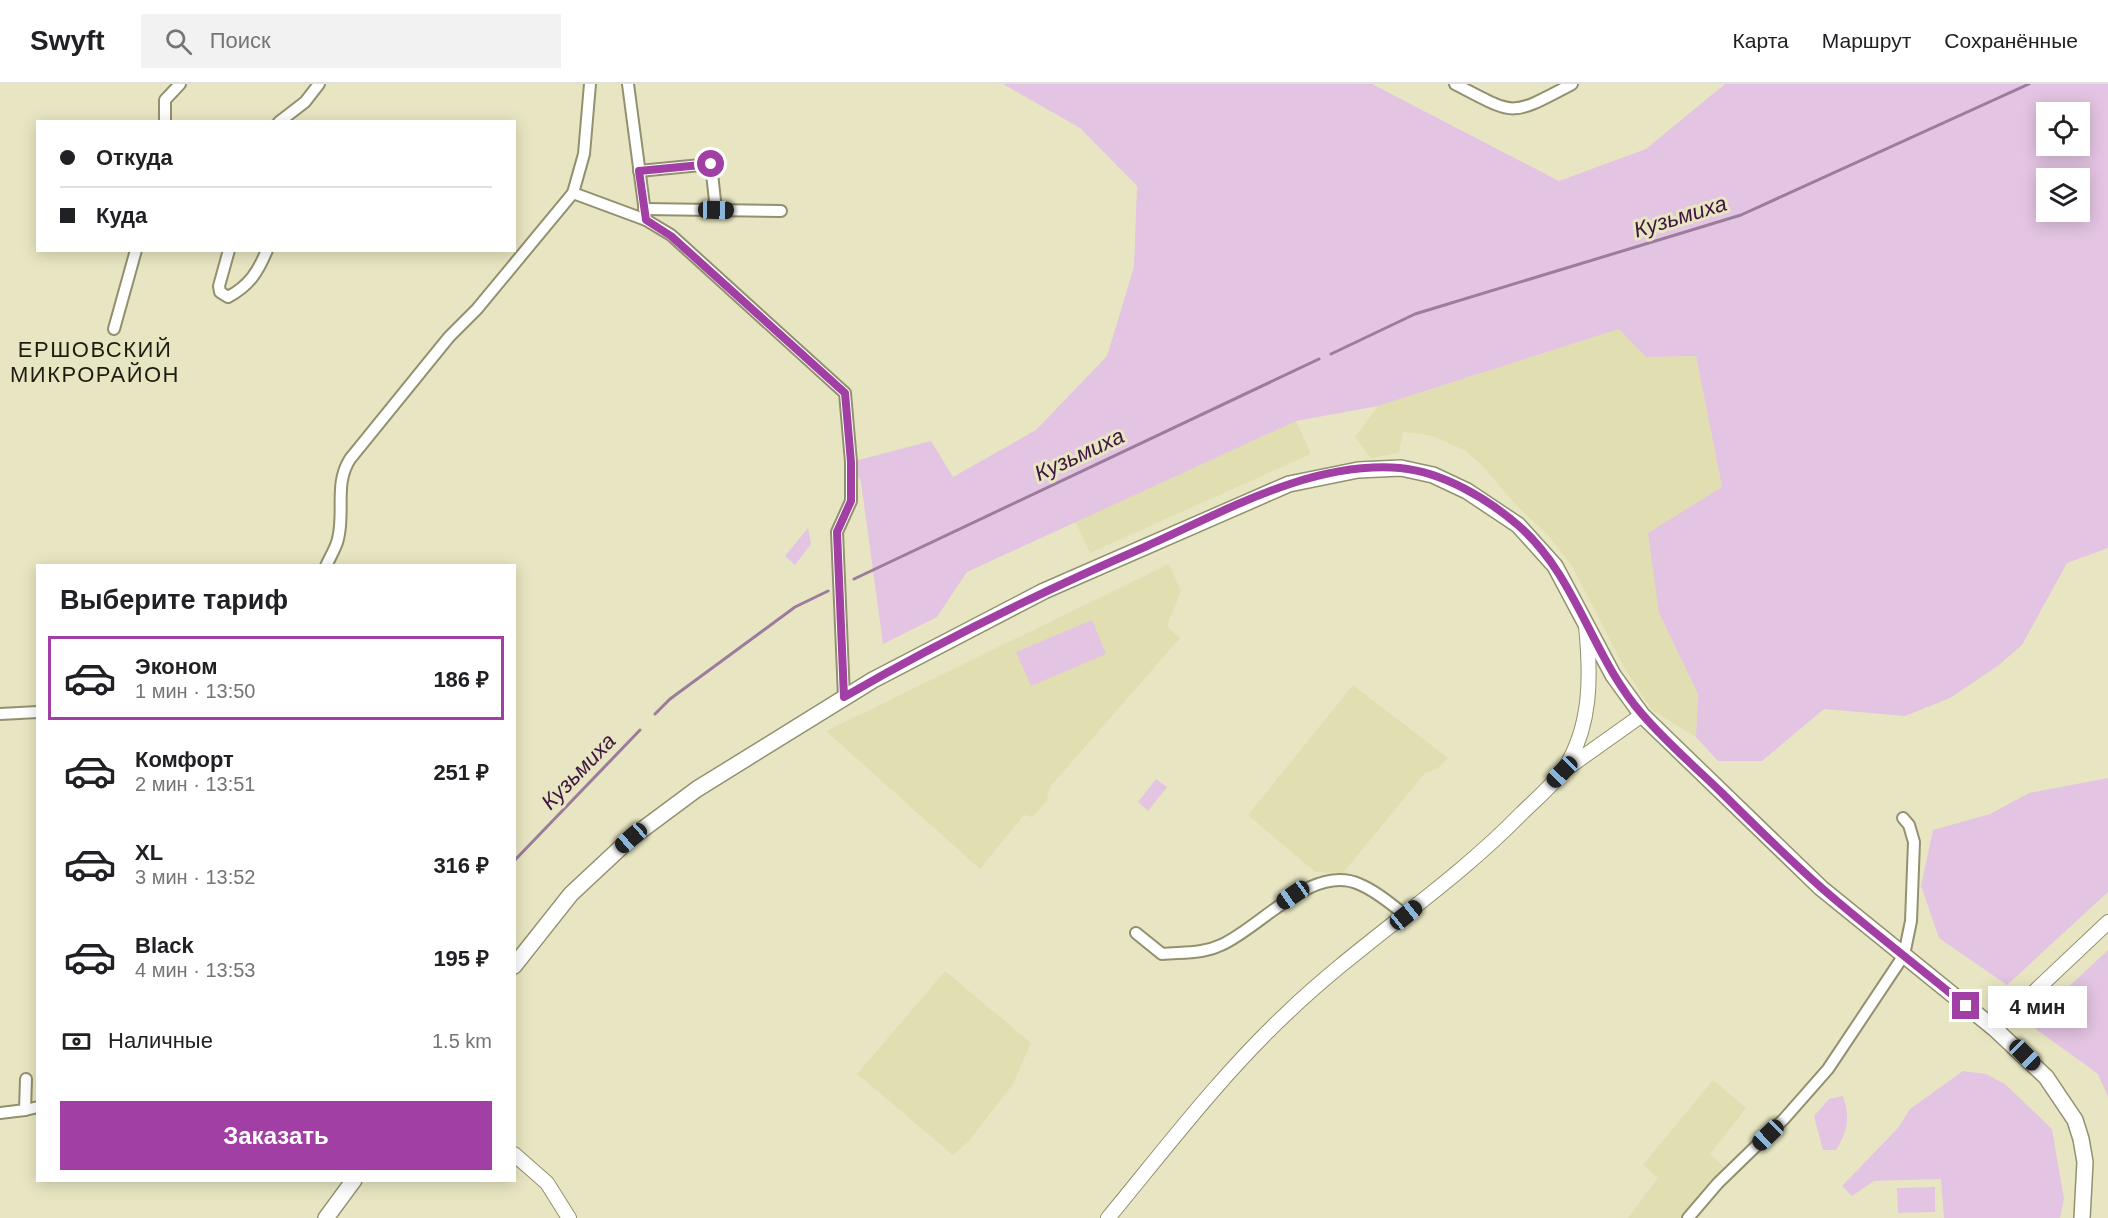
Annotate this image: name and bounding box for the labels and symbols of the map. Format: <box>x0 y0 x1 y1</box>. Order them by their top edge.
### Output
route start <box>697 150 724 177</box>
water label: Кузьмиха <box>1631 191 1730 242</box>
car <box>698 201 734 219</box>
district label: ЕРШОВСКИЙ МИКРОРАЙОН <box>10 337 180 387</box>
water label: Кузьмиха <box>1031 423 1128 486</box>
water label: Кузьмиха <box>536 728 621 814</box>
car <box>1543 753 1581 791</box>
car <box>612 819 650 857</box>
car <box>1273 877 1313 913</box>
car <box>1386 897 1426 933</box>
callout: 4 мин <box>1987 985 2086 1027</box>
route end <box>1952 992 1979 1019</box>
car <box>2006 1036 2044 1074</box>
car <box>1749 1116 1787 1154</box>

